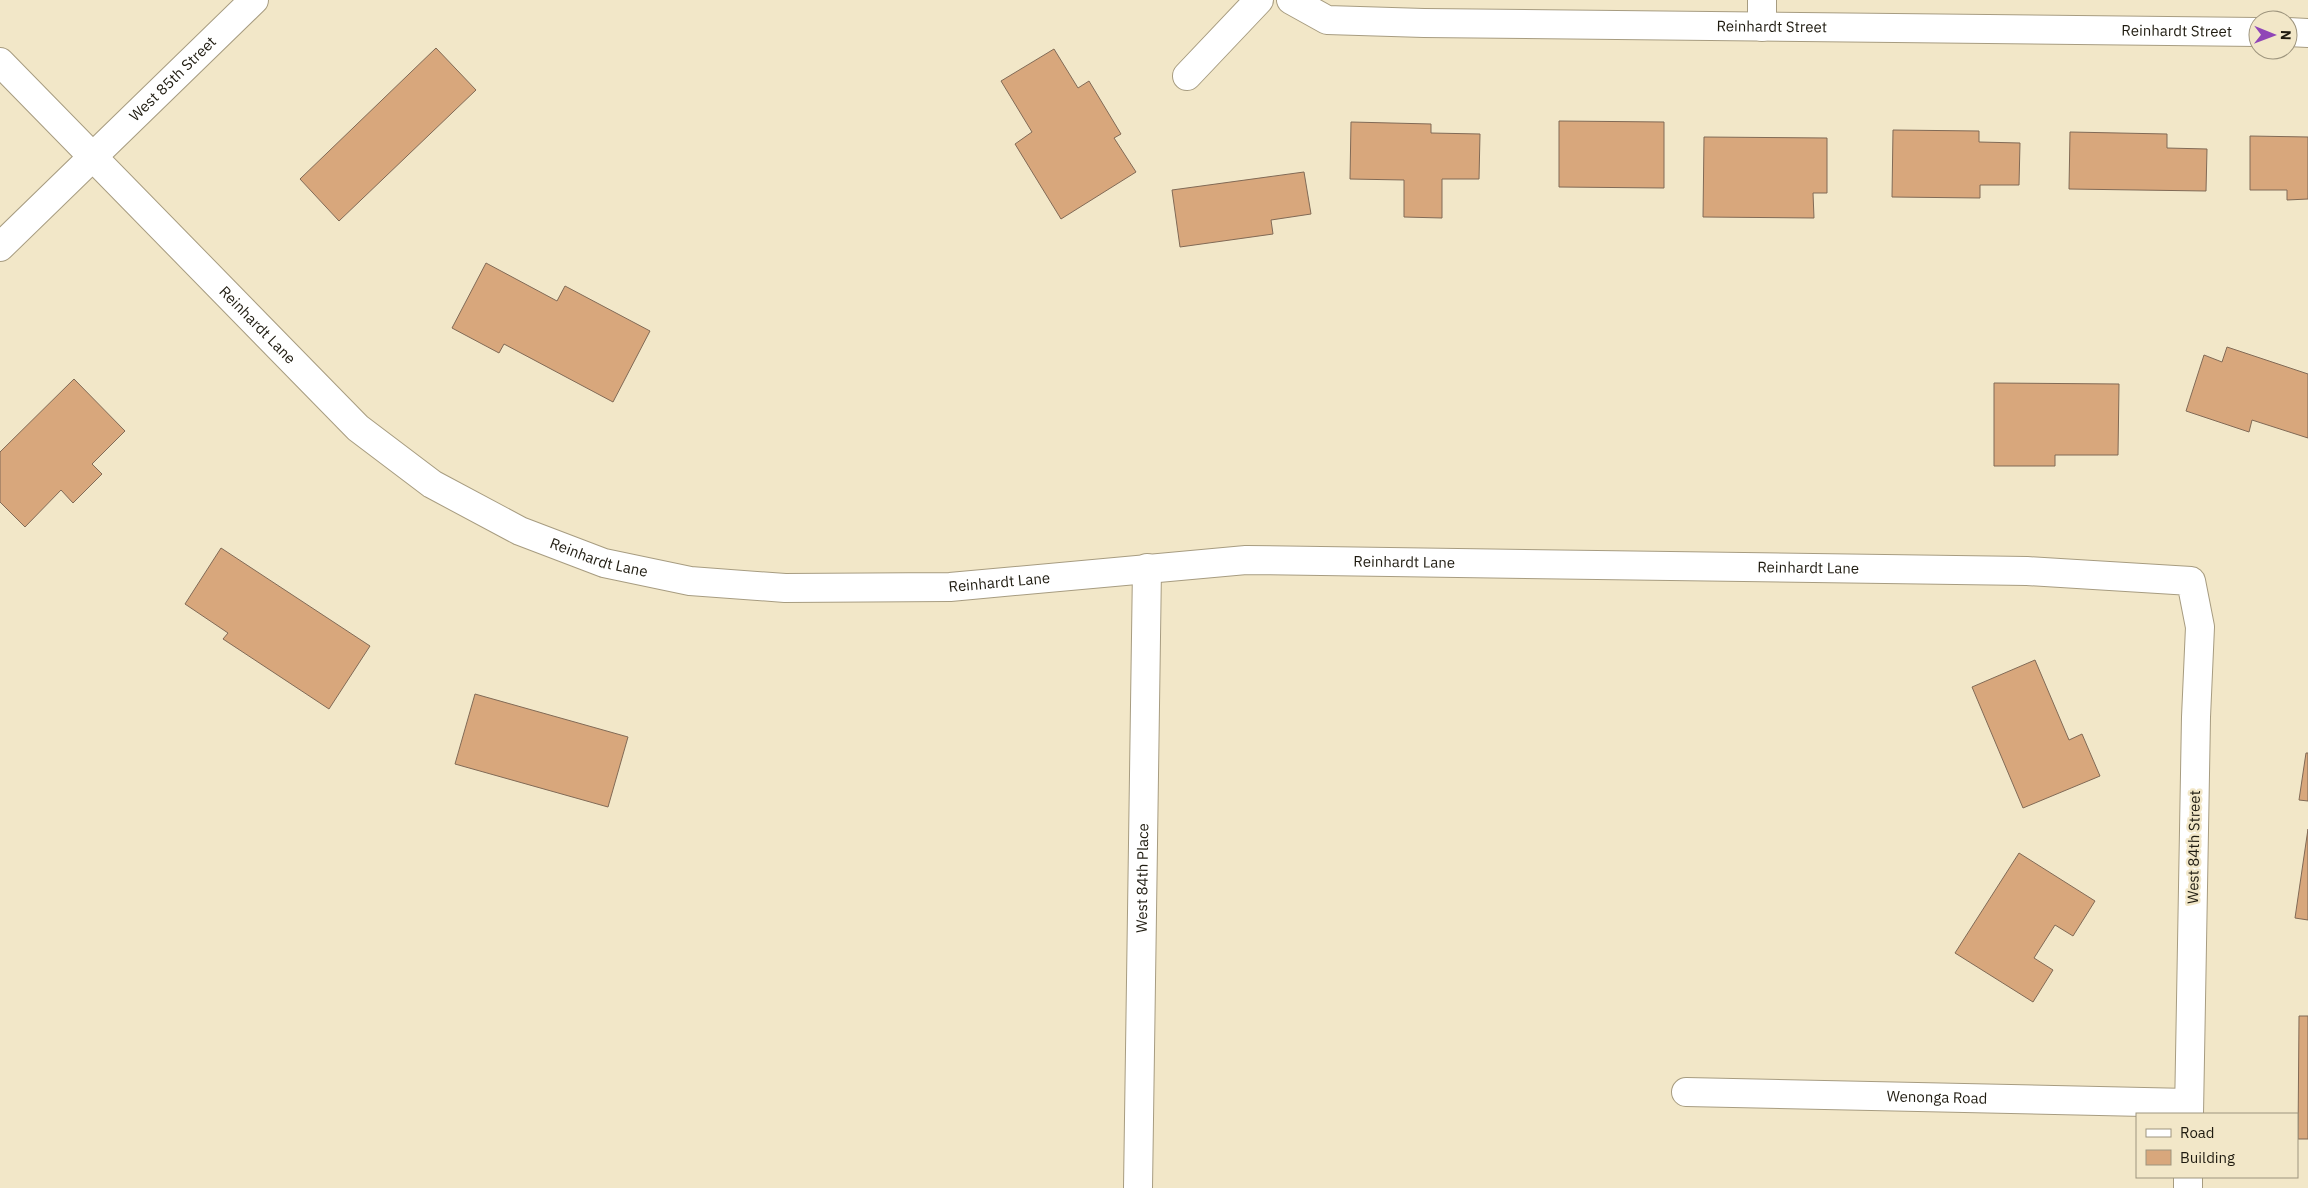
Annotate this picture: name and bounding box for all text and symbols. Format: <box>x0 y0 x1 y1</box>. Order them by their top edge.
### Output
north arrow <box>2248 10 2298 60</box>
street label: Reinhardt Street <box>1716 16 1827 36</box>
street label: Reinhardt Street <box>2121 21 2232 41</box>
text: N <box>2277 30 2295 40</box>
street label: West 85th Street <box>125 32 220 125</box>
street label: Reinhardt Lane <box>215 282 300 368</box>
street label: Reinhardt Lane <box>547 533 650 581</box>
street label: Reinhardt Lane <box>1353 552 1455 572</box>
street label: Reinhardt Lane <box>1757 557 1859 578</box>
street label: Reinhardt Lane <box>948 568 1051 596</box>
street label: West 84th Street <box>2183 790 2204 904</box>
street label: West 84th Place <box>1132 823 1152 933</box>
street label: Wenonga Road <box>1886 1086 1988 1108</box>
legend <box>2136 1113 2298 1178</box>
text: Road <box>2180 1123 2215 1142</box>
text: Building <box>2180 1148 2235 1167</box>

